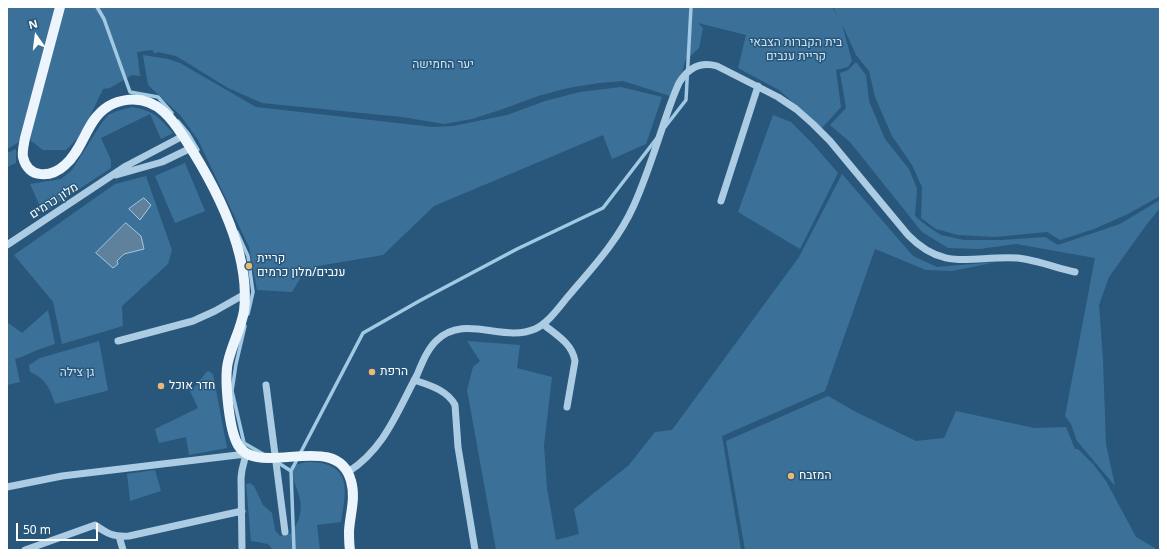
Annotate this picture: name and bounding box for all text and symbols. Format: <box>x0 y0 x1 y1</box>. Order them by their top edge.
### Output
north arrow <box>16 16 56 56</box>
text: N <box>27 16 39 32</box>
park label: בית הקברות הצבאי קריית ענבים <box>750 36 842 64</box>
park label: יער החמישה <box>412 58 474 72</box>
street label: מלון כרמים <box>27 180 81 222</box>
place label: קריית ענבים/מלון כרמים <box>257 252 345 280</box>
marker: קריית ענבים/מלון כרמים <box>244 261 254 271</box>
place label: הרפת <box>380 365 408 379</box>
park label: גן צילה <box>60 366 94 380</box>
marker: הרפת <box>367 367 377 377</box>
place label: חדר אוכל <box>169 379 215 393</box>
marker: חדר אוכל <box>156 381 166 391</box>
place label: המזבח <box>799 469 832 483</box>
marker: המזבח <box>786 471 796 481</box>
scale bar <box>18 515 100 541</box>
text: 50 m <box>23 521 51 538</box>

